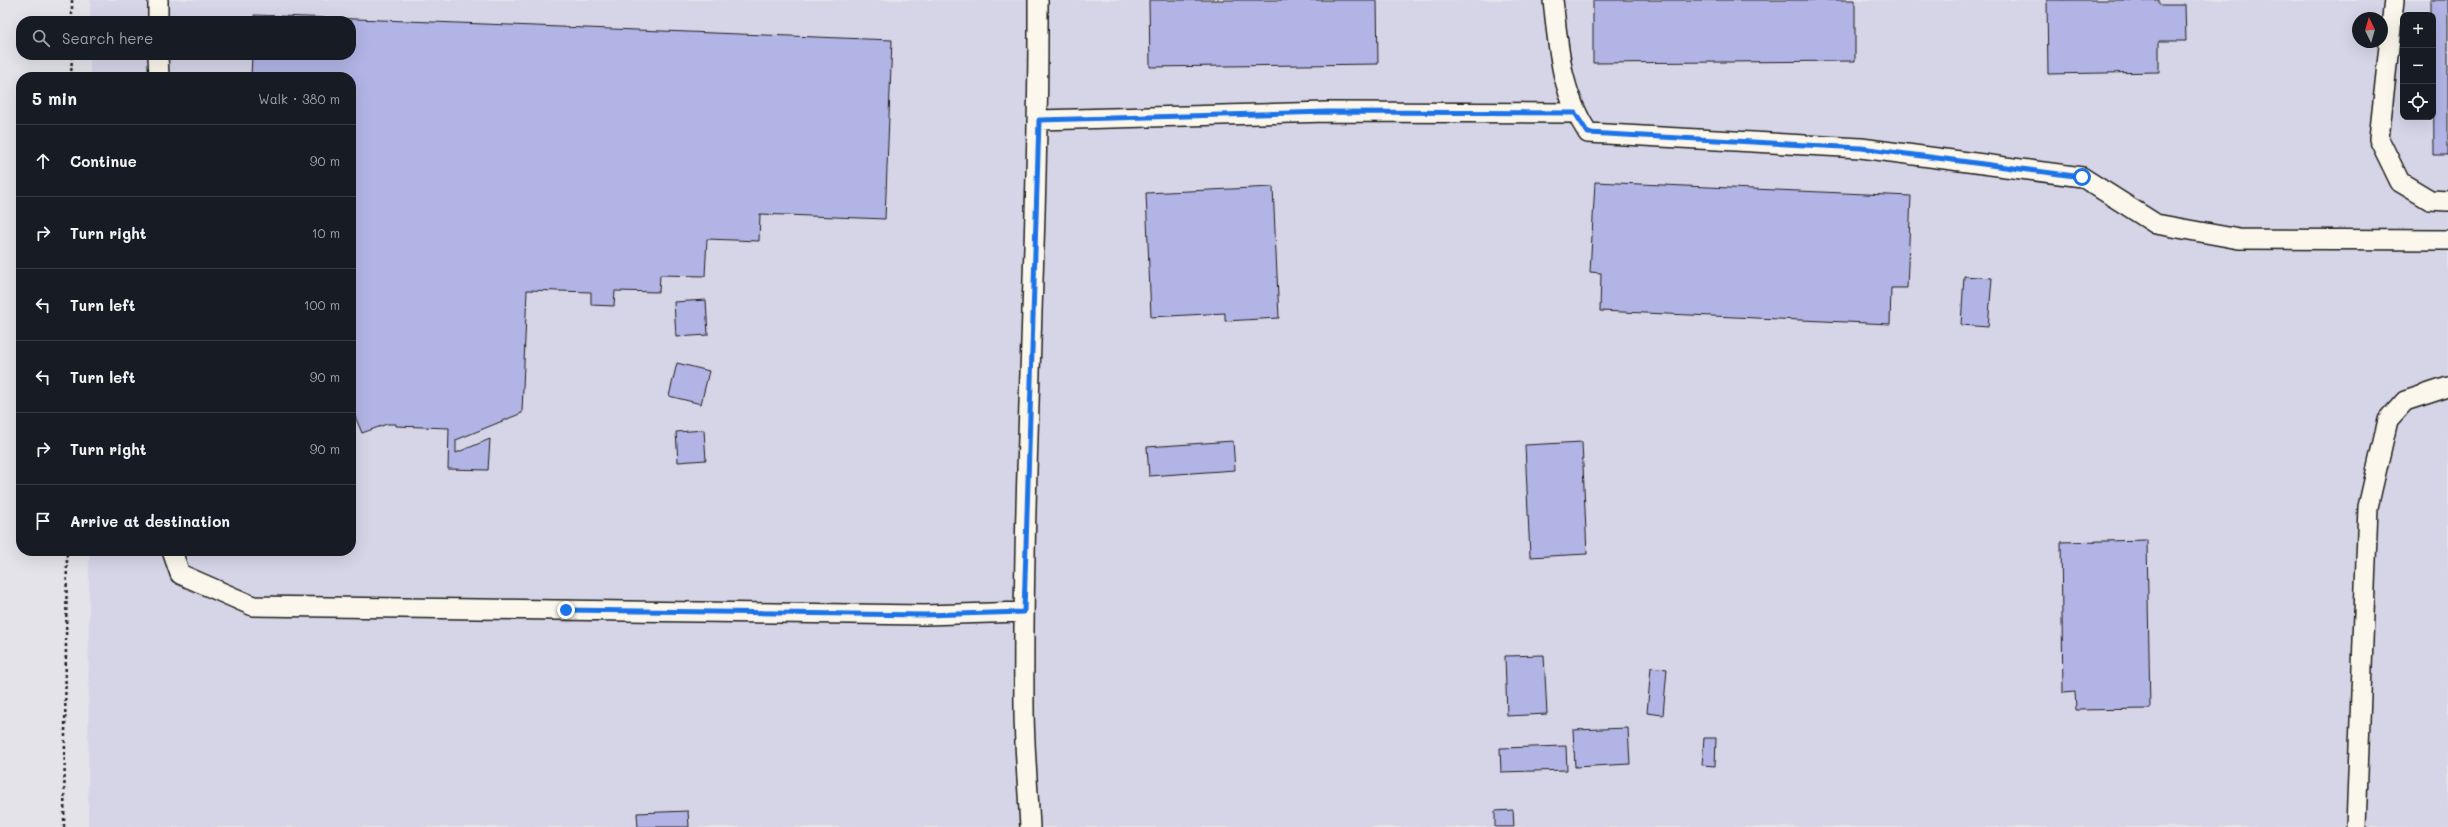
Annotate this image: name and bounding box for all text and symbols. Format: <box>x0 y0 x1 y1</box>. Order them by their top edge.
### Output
north arrow <box>2352 12 2388 48</box>
map controls <box>2400 12 2436 120</box>
button: + <box>2400 12 2436 48</box>
search box <box>16 16 356 60</box>
icon: search <box>30 27 52 49</box>
text: Search here <box>62 28 153 48</box>
button: − <box>2400 48 2436 84</box>
button: locate <box>2400 84 2436 120</box>
text: 5 min <box>32 87 77 109</box>
text: Walk · 380 m <box>258 90 340 107</box>
icon: ahead <box>32 150 54 172</box>
text: Continue <box>70 151 137 171</box>
text: 90 m <box>310 152 340 169</box>
route start <box>2073 168 2091 186</box>
icon: right <box>32 222 54 244</box>
text: Turn right <box>70 223 147 243</box>
text: 10 m <box>312 224 340 241</box>
icon: left <box>32 294 54 316</box>
text: Turn left <box>70 295 135 315</box>
text: 100 m <box>304 296 340 313</box>
icon: left <box>32 366 54 388</box>
text: Turn left <box>70 367 135 387</box>
text: 90 m <box>310 368 340 385</box>
icon: right <box>32 438 54 460</box>
text: Turn right <box>70 439 147 459</box>
text: 90 m <box>310 440 340 457</box>
icon: arrive <box>32 510 54 532</box>
text: Arrive at destination <box>70 511 230 531</box>
route end <box>557 601 575 619</box>

